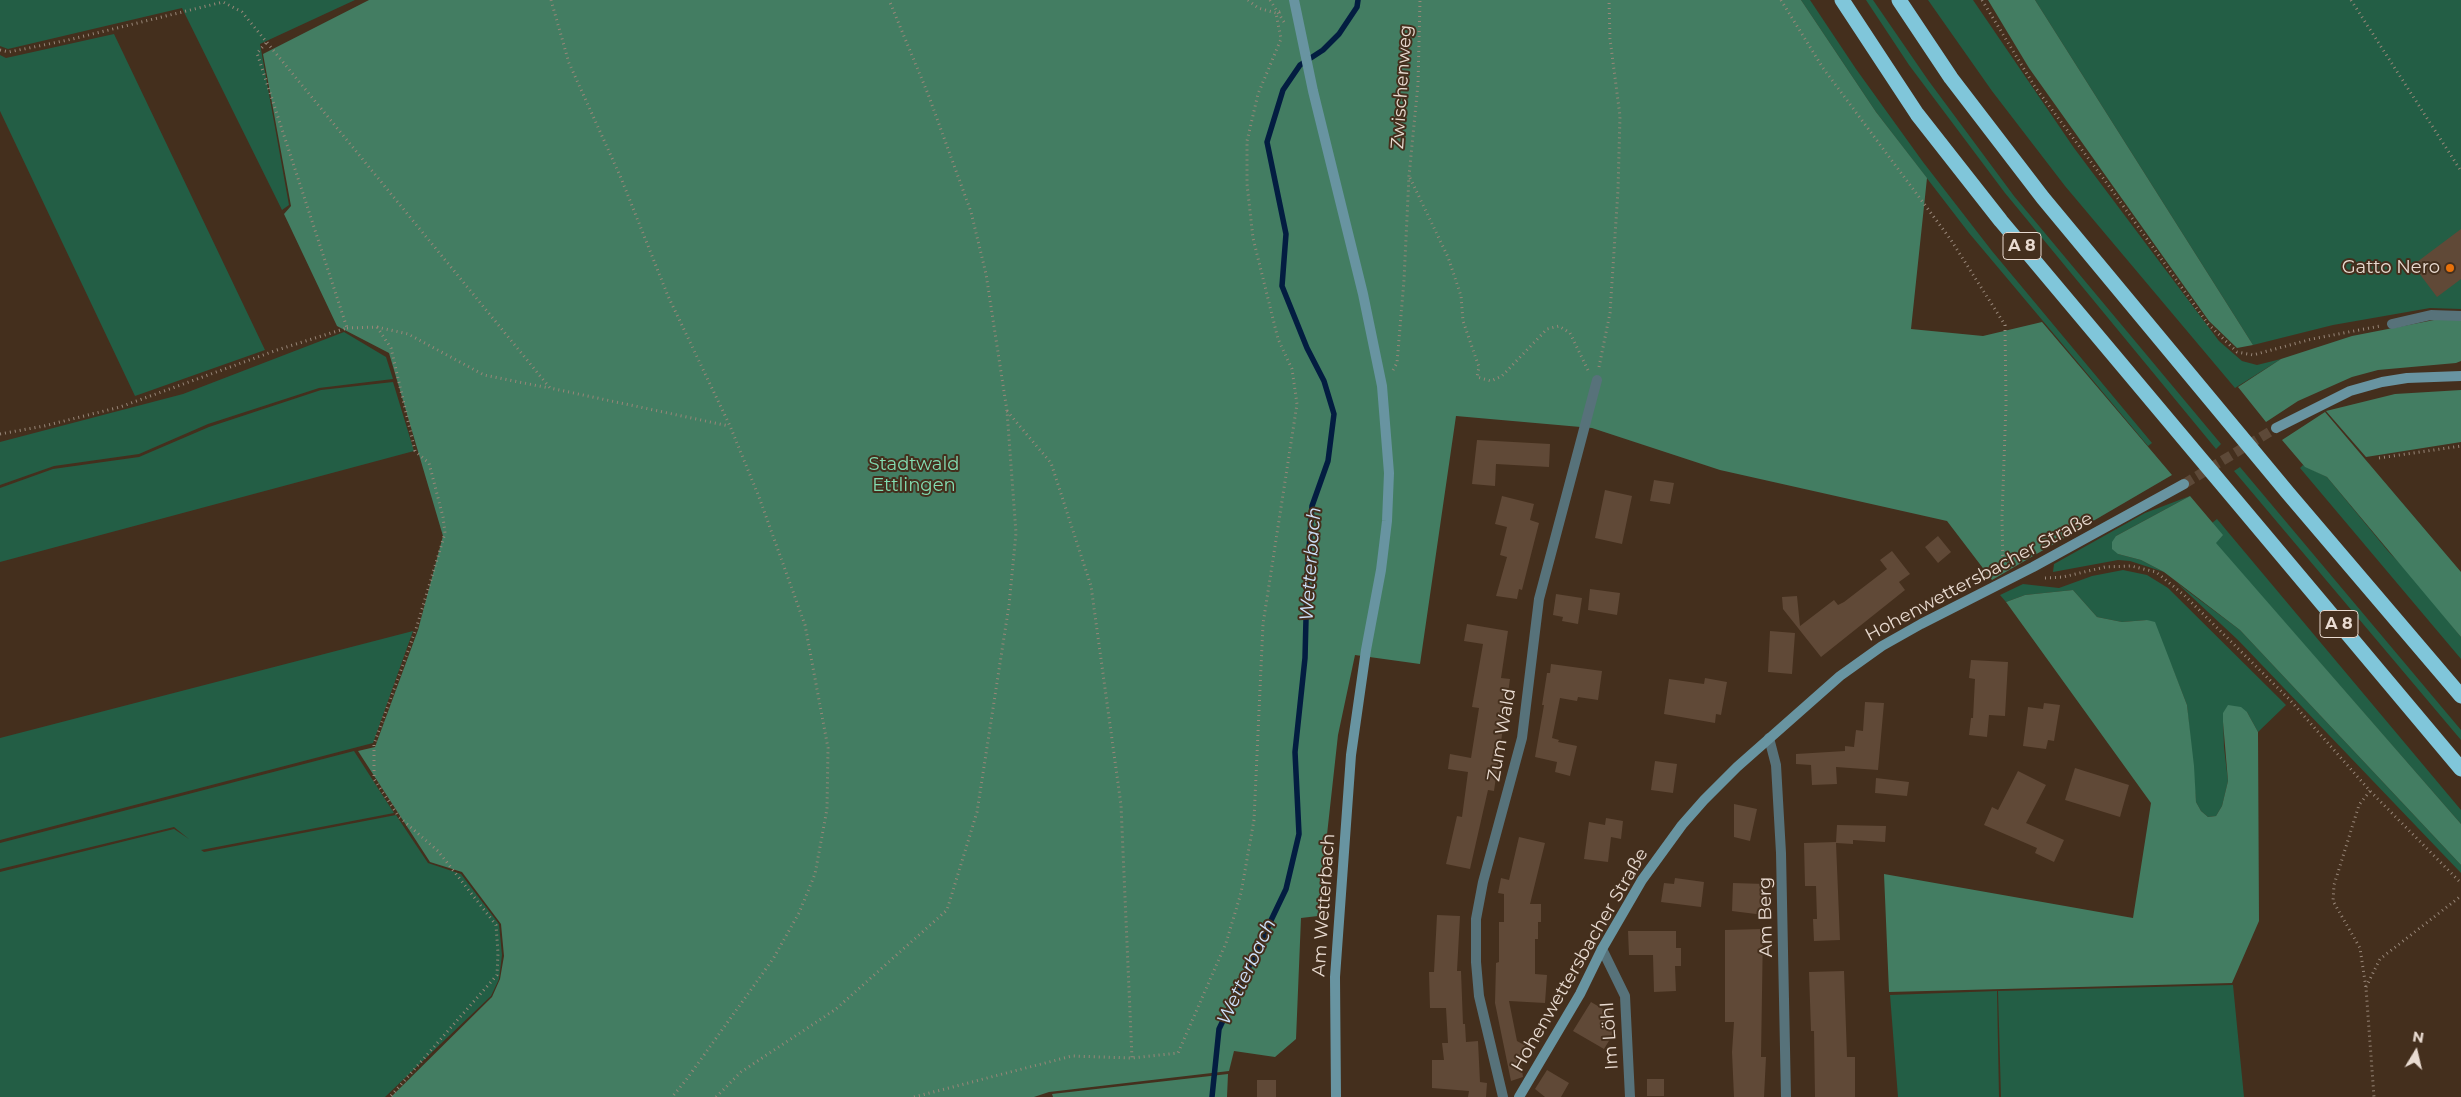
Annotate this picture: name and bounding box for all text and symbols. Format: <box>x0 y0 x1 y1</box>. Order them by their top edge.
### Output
street label: Zwischenweg <box>1387 24 1417 150</box>
road number: A 8 <box>2003 232 2041 260</box>
place label: Gatto Nero <box>2342 257 2440 279</box>
marker: Gatto Nero <box>2444 262 2456 274</box>
park label: Stadtwald Ettlingen <box>869 454 959 496</box>
water label: Wetterbach <box>1296 506 1326 622</box>
street label: Hohenwettersbacher Straße <box>1862 508 2096 646</box>
road number: A 8 <box>2320 610 2358 638</box>
street label: Zum Wald <box>1483 687 1521 783</box>
street label: Am Wetterbach <box>1308 833 1340 977</box>
street label: Hohenwettersbacher Straße <box>1507 844 1653 1076</box>
street label: Am Berg <box>1754 877 1778 957</box>
water label: Wetterbach <box>1213 915 1281 1029</box>
street label: Im Löhl <box>1597 1001 1623 1071</box>
north arrow <box>2391 1027 2441 1077</box>
text: N <box>2411 1027 2425 1047</box>

